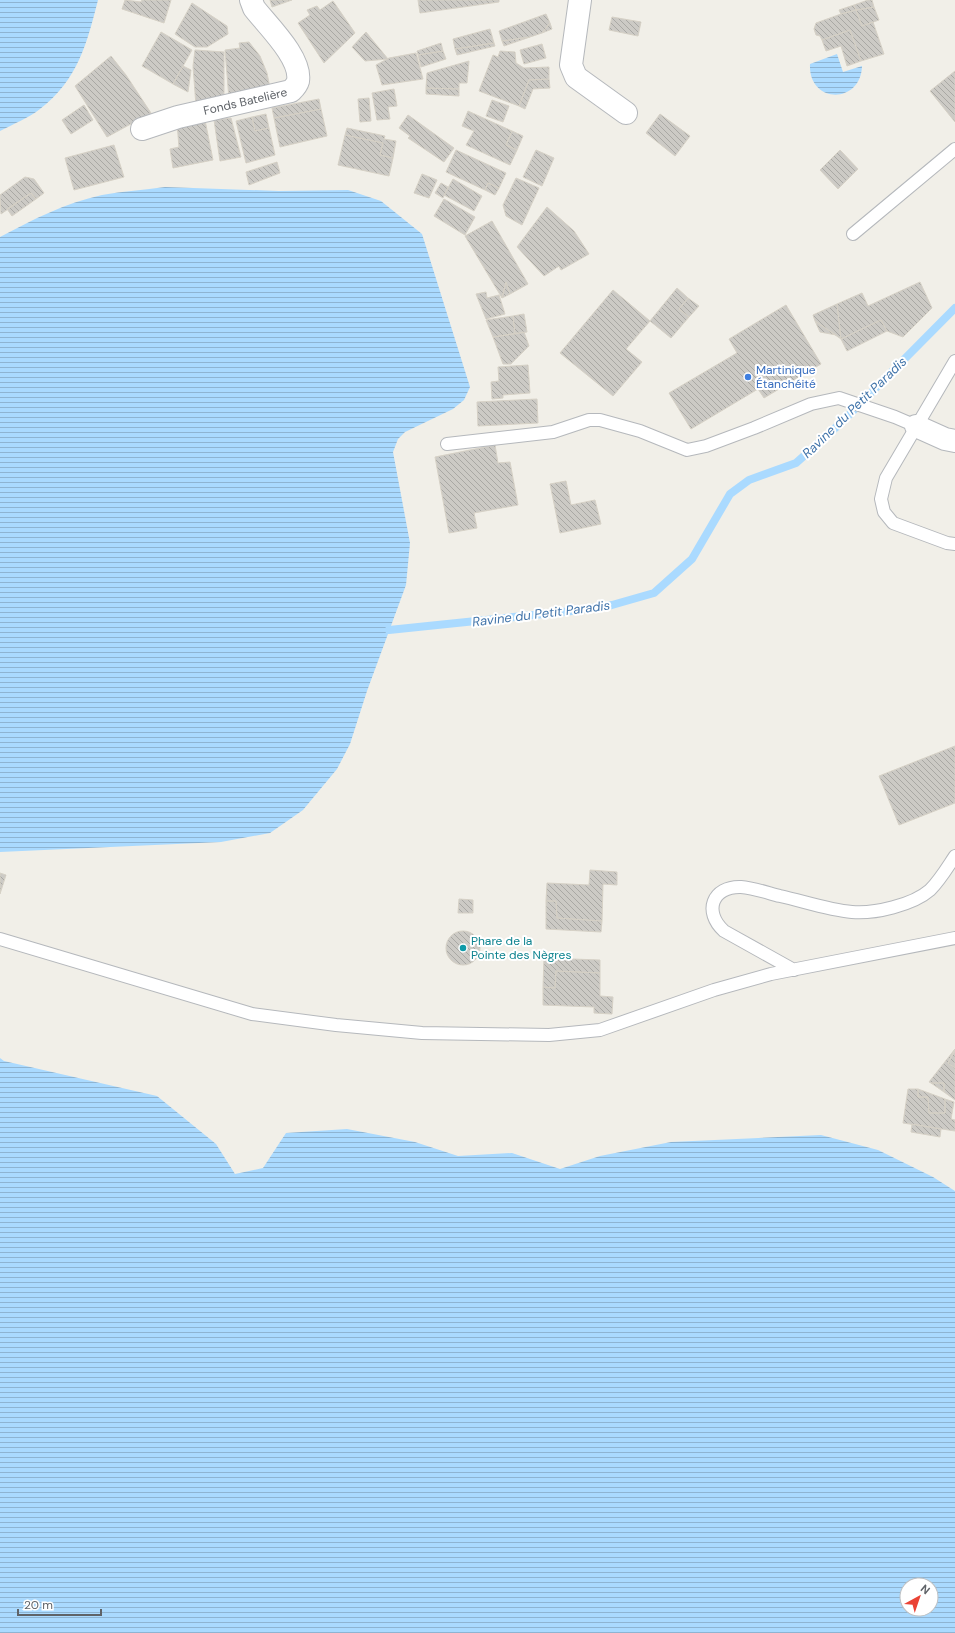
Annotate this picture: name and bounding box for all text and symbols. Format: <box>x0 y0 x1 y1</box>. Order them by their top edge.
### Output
street label: Fonds Batelière <box>202 84 289 119</box>
water label: Ravine du Petit Paradis <box>799 353 910 462</box>
place label: Martinique Étanchéité <box>756 362 816 392</box>
marker: Martinique Étanchéité <box>743 372 753 382</box>
water label: Ravine du Petit Paradis <box>471 597 611 630</box>
place label: Phare de la Pointe des Nègres <box>471 933 571 963</box>
marker: Phare de la Pointe des Nègres <box>458 943 468 953</box>
north arrow <box>899 1577 939 1617</box>
text: N <box>918 1581 933 1597</box>
scale bar <box>18 1591 101 1617</box>
text: 20 m <box>24 1597 53 1613</box>

